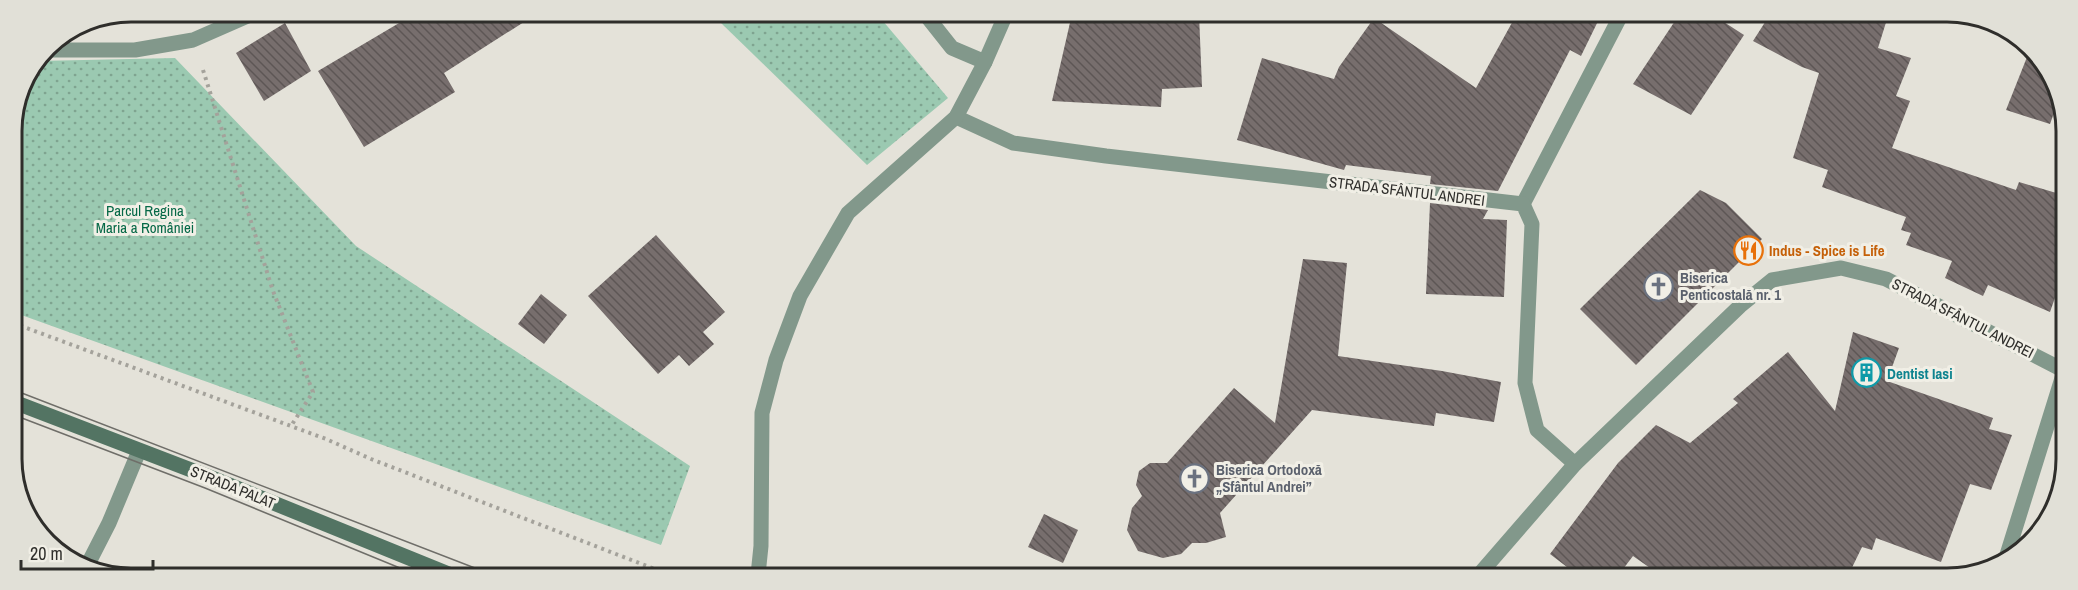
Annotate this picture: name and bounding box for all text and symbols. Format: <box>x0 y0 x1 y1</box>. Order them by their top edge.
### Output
street label: STRADA SFÂNTUL ANDREI <box>1328 171 1486 211</box>
park label: Parcul Regina Maria a României <box>96 200 194 238</box>
restaurant icon: Indus - Spice is Life <box>1732 234 1764 266</box>
place label: Indus - Spice is Life <box>1769 240 1885 261</box>
place label: Biserica Penticostală nr. 1 <box>1680 267 1781 305</box>
church icon: Biserica Penticostală nr. 1 <box>1643 270 1675 302</box>
street label: STRADA SFÂNTUL ANDREI <box>1888 273 2038 363</box>
building icon: Dentist Iasi <box>1850 357 1882 389</box>
place label: Dentist Iasi <box>1887 363 1953 384</box>
place label: Biserica Ortodoxă „Sfântul Andrei” <box>1216 459 1322 497</box>
street label: STRADA PALAT <box>187 460 279 514</box>
church icon: Biserica Ortodoxă „Sfântul Andrei” <box>1179 462 1211 494</box>
scale bar <box>21 533 153 571</box>
text: 20 m <box>30 541 63 566</box>

